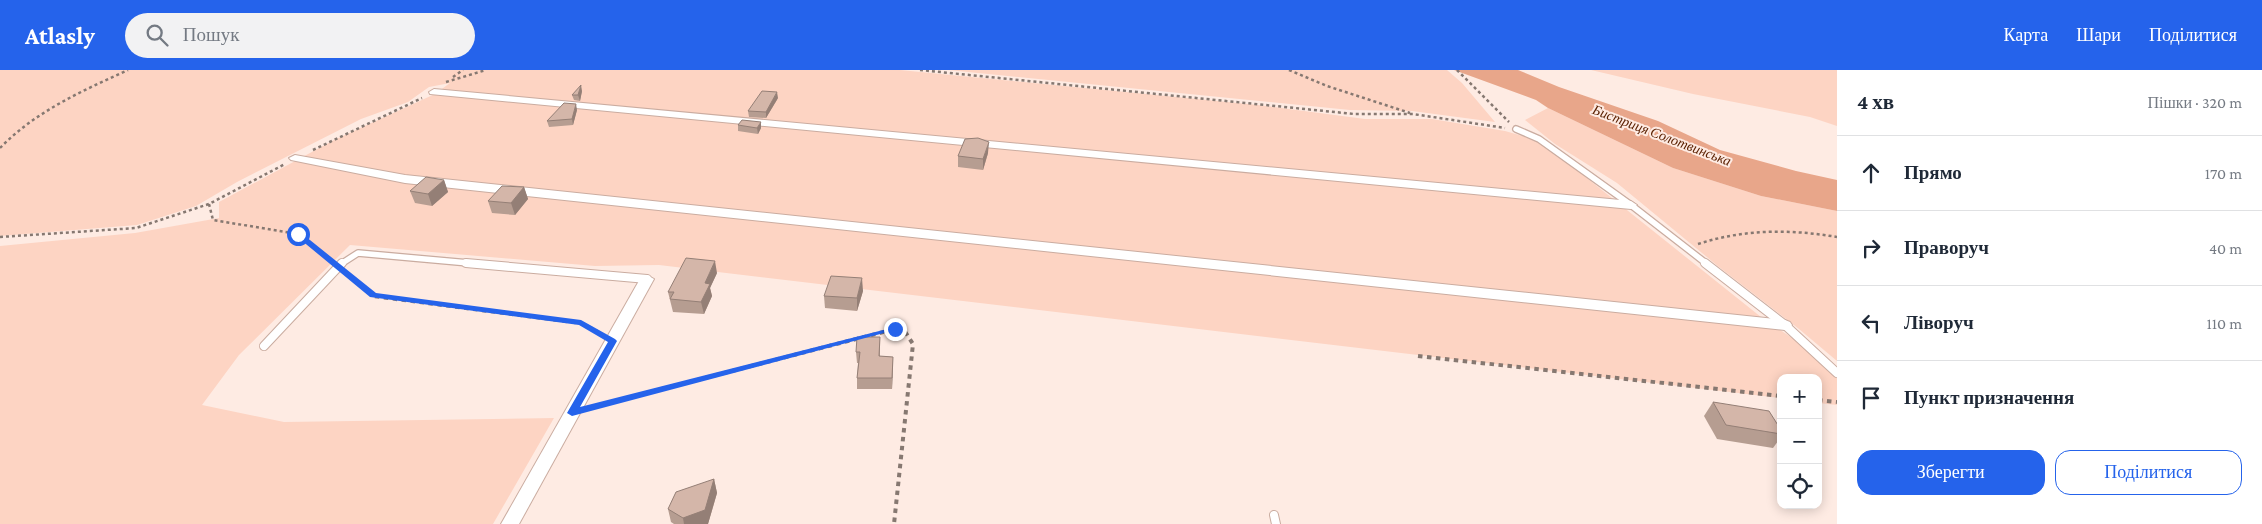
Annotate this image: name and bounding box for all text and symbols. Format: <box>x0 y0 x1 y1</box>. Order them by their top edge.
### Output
search box <box>125 13 475 58</box>
icon: search <box>143 21 171 49</box>
text: Atlasly <box>25 22 95 49</box>
text: Пошук <box>183 24 239 45</box>
text: Карта <box>2004 25 2048 45</box>
text: Шари <box>2076 25 2121 45</box>
text: Поділитися <box>2149 25 2237 45</box>
text: 4 хв <box>1857 90 1894 114</box>
text: Пішки · 320 m <box>2147 94 2242 111</box>
water label: Бистриця Солотвинська <box>1590 101 1733 169</box>
icon: ahead <box>1857 159 1885 187</box>
text: Прямо <box>1904 162 1962 183</box>
text: 170 m <box>2205 165 2242 182</box>
route start <box>287 223 310 246</box>
icon: right <box>1857 234 1885 262</box>
text: Праворуч <box>1904 237 1989 258</box>
text: 40 m <box>2209 240 2242 257</box>
icon: left <box>1857 309 1885 337</box>
text: Ліворуч <box>1904 312 1974 333</box>
text: 110 m <box>2206 315 2242 332</box>
route end <box>884 318 907 341</box>
map controls <box>1777 374 1822 509</box>
button: + <box>1777 374 1822 419</box>
icon: arrive <box>1857 384 1885 412</box>
text: Пункт призначення <box>1904 387 2074 408</box>
button: − <box>1777 419 1822 464</box>
button: Зберегти <box>1857 450 2045 495</box>
button: Поділитися <box>2055 450 2242 495</box>
button: locate <box>1777 464 1822 509</box>

